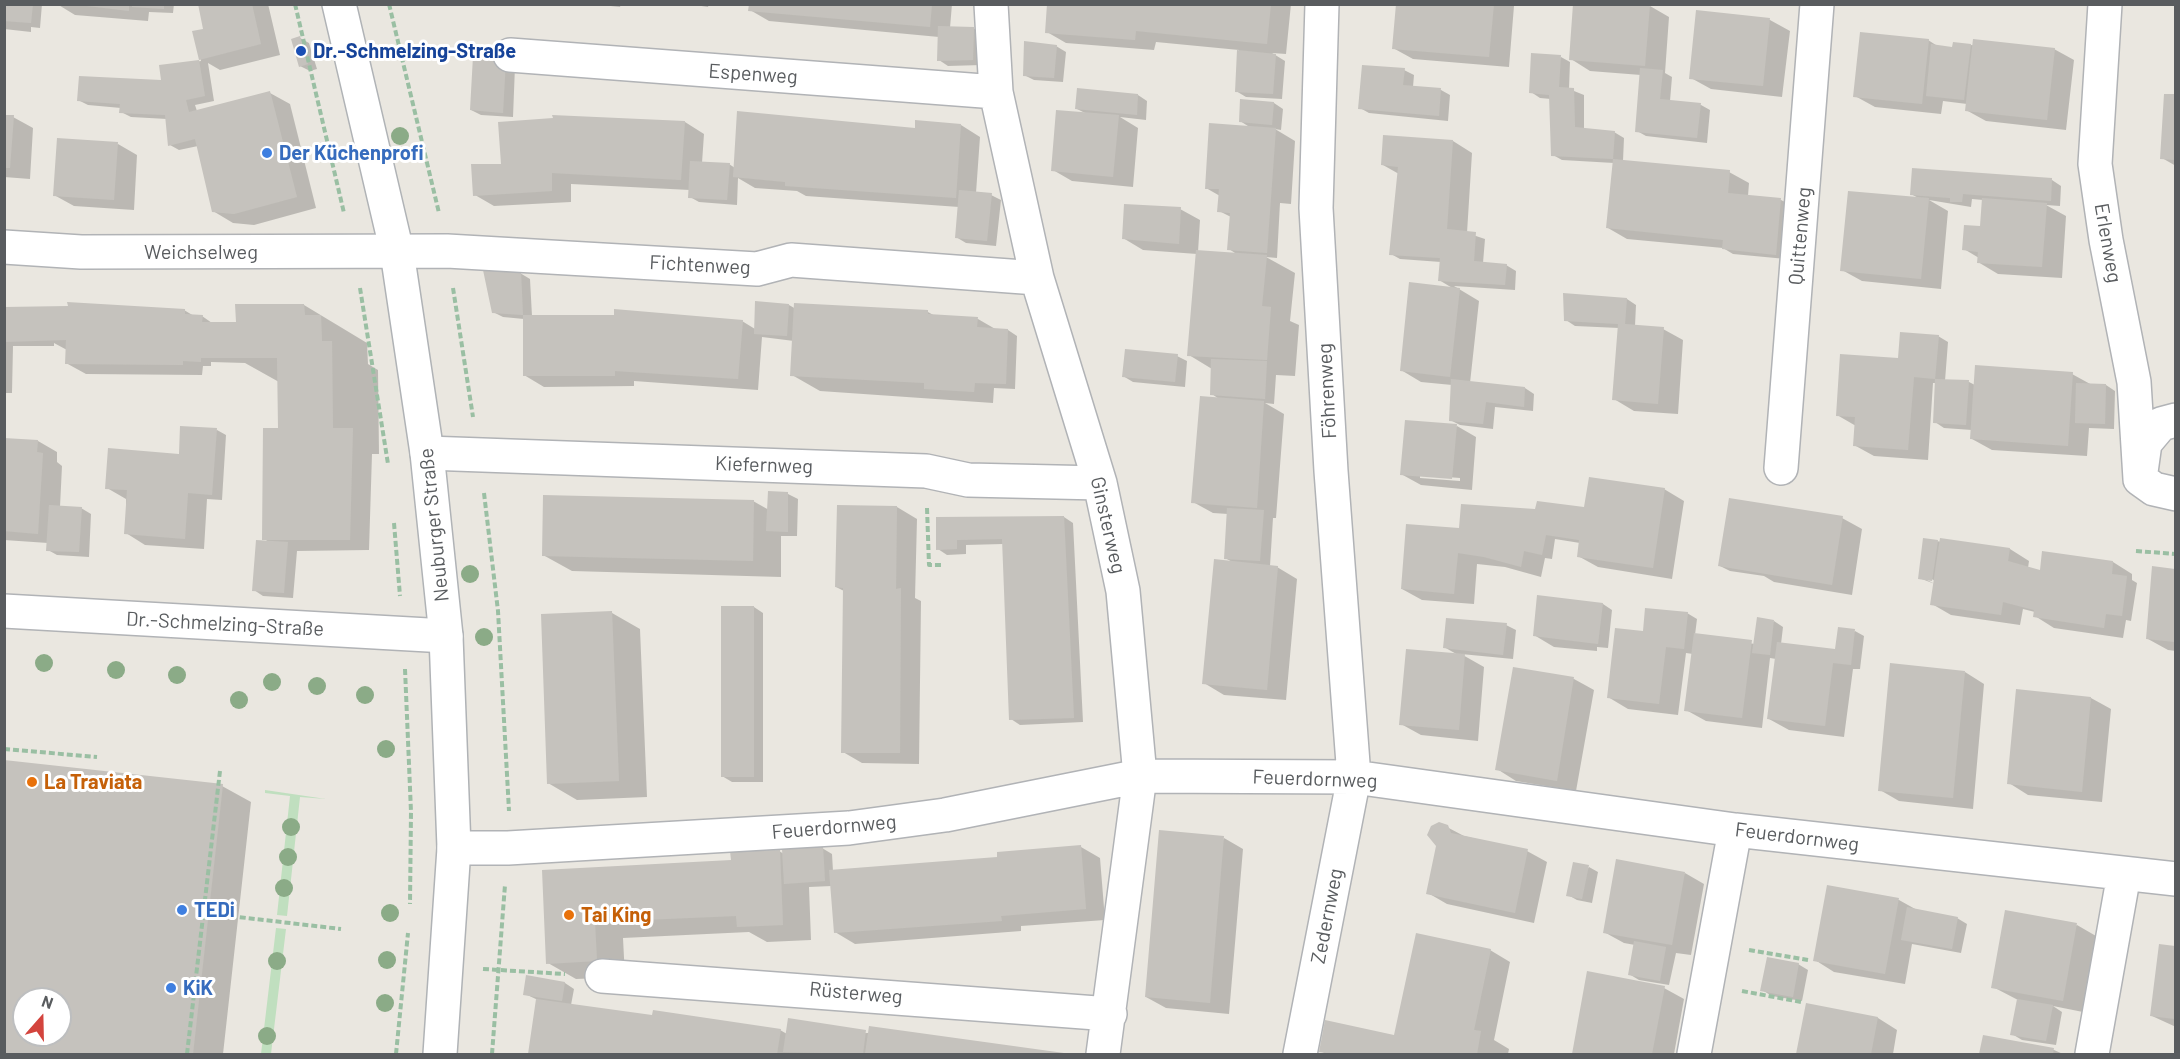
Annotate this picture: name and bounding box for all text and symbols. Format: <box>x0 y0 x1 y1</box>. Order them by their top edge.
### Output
place label: Dr.-Schmelzing-Straße <box>313 39 516 63</box>
marker: Dr.-Schmelzing-Straße <box>294 44 308 58</box>
street label: Espenweg <box>708 59 798 89</box>
place label: Der Küchenprofi <box>279 141 424 165</box>
marker: Der Küchenprofi <box>260 146 274 160</box>
street label: Quittenweg <box>1784 186 1816 286</box>
street label: Erlenweg <box>2089 201 2127 285</box>
street label: Weichselweg <box>144 240 258 264</box>
street label: Fichtenweg <box>649 250 751 280</box>
street label: Föhrenweg <box>1313 342 1341 440</box>
street label: Neuburger Straße <box>414 447 454 603</box>
street label: Kiefernweg <box>715 451 813 479</box>
street label: Ginsterweg <box>1085 474 1131 576</box>
street label: Dr.-Schmelzing-Straße <box>125 607 325 641</box>
street label: Feuerdornweg <box>1252 765 1378 793</box>
place label: La Traviata <box>44 770 142 794</box>
marker: La Traviata <box>25 775 39 789</box>
street label: Feuerdornweg <box>771 810 897 844</box>
street label: Feuerdornweg <box>1734 817 1860 857</box>
street label: Zedernweg <box>1306 866 1348 966</box>
place label: TEDi <box>194 898 235 922</box>
marker: TEDi <box>175 903 189 917</box>
place label: Tai King <box>581 903 651 927</box>
marker: Tai King <box>562 908 576 922</box>
place label: KiK <box>183 976 213 1000</box>
street label: Rüsterweg <box>808 977 904 1009</box>
marker: KiK <box>164 981 178 995</box>
north arrow <box>12 987 72 1047</box>
text: N <box>39 991 56 1012</box>

